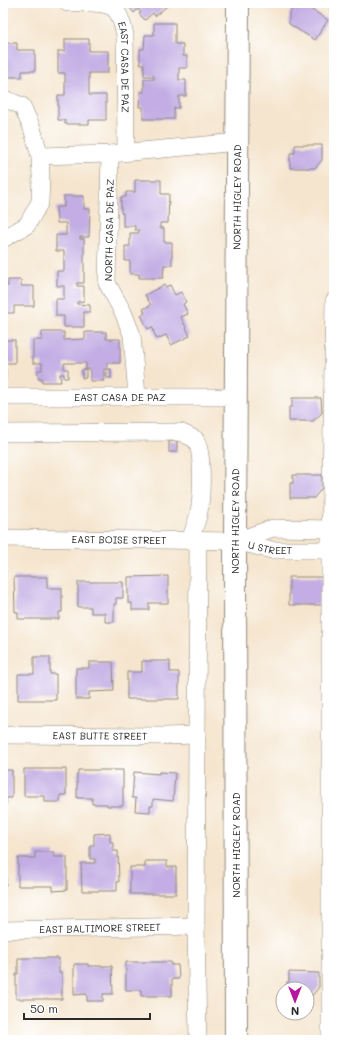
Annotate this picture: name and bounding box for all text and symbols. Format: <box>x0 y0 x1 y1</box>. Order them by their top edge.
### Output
street label: EAST CASA DE PAZ <box>115 20 133 113</box>
street label: NORTH HIGLEY ROAD <box>230 144 244 250</box>
street label: NORTH CASA DE PAZ <box>101 179 117 281</box>
street label: EAST CASA DE PAZ <box>74 390 166 404</box>
street label: NORTH HIGLEY ROAD <box>228 468 242 574</box>
street label: EAST BOISE STREET <box>71 532 167 547</box>
street label: U STREET <box>247 537 293 558</box>
street label: EAST BUTTE STREET <box>53 728 148 743</box>
street label: NORTH HIGLEY ROAD <box>229 792 243 898</box>
street label: EAST BALTIMORE STREET <box>39 920 161 936</box>
north arrow <box>275 981 315 1021</box>
scale bar <box>24 995 150 1021</box>
text: 50 m <box>30 1000 58 1016</box>
text: N <box>291 1004 299 1019</box>

